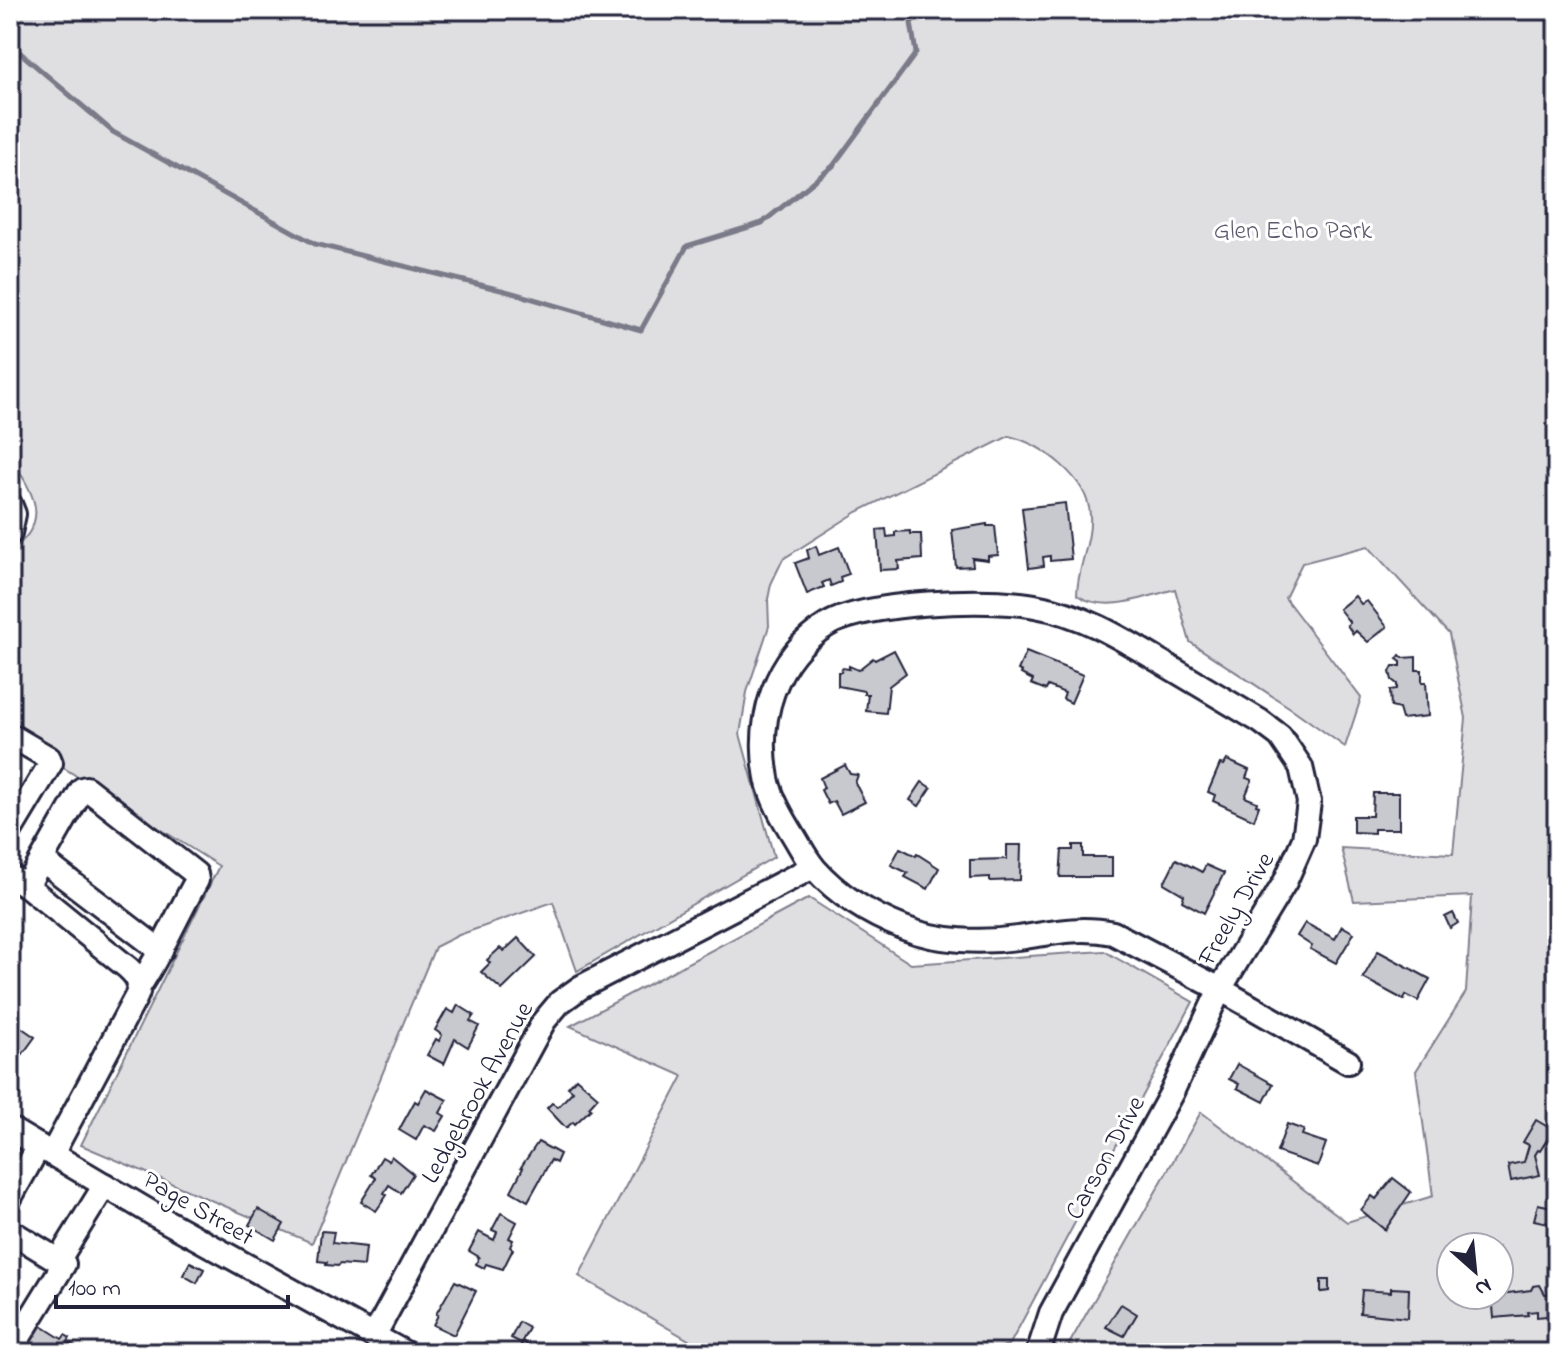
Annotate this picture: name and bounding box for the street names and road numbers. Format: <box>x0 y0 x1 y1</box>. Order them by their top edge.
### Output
street label: Freely Drive <box>1189 845 1286 974</box>
street label: Ledgebrook Avenue <box>413 995 545 1191</box>
street label: Carson Drive <box>1057 1089 1157 1227</box>
street label: Page Street <box>135 1162 260 1257</box>

